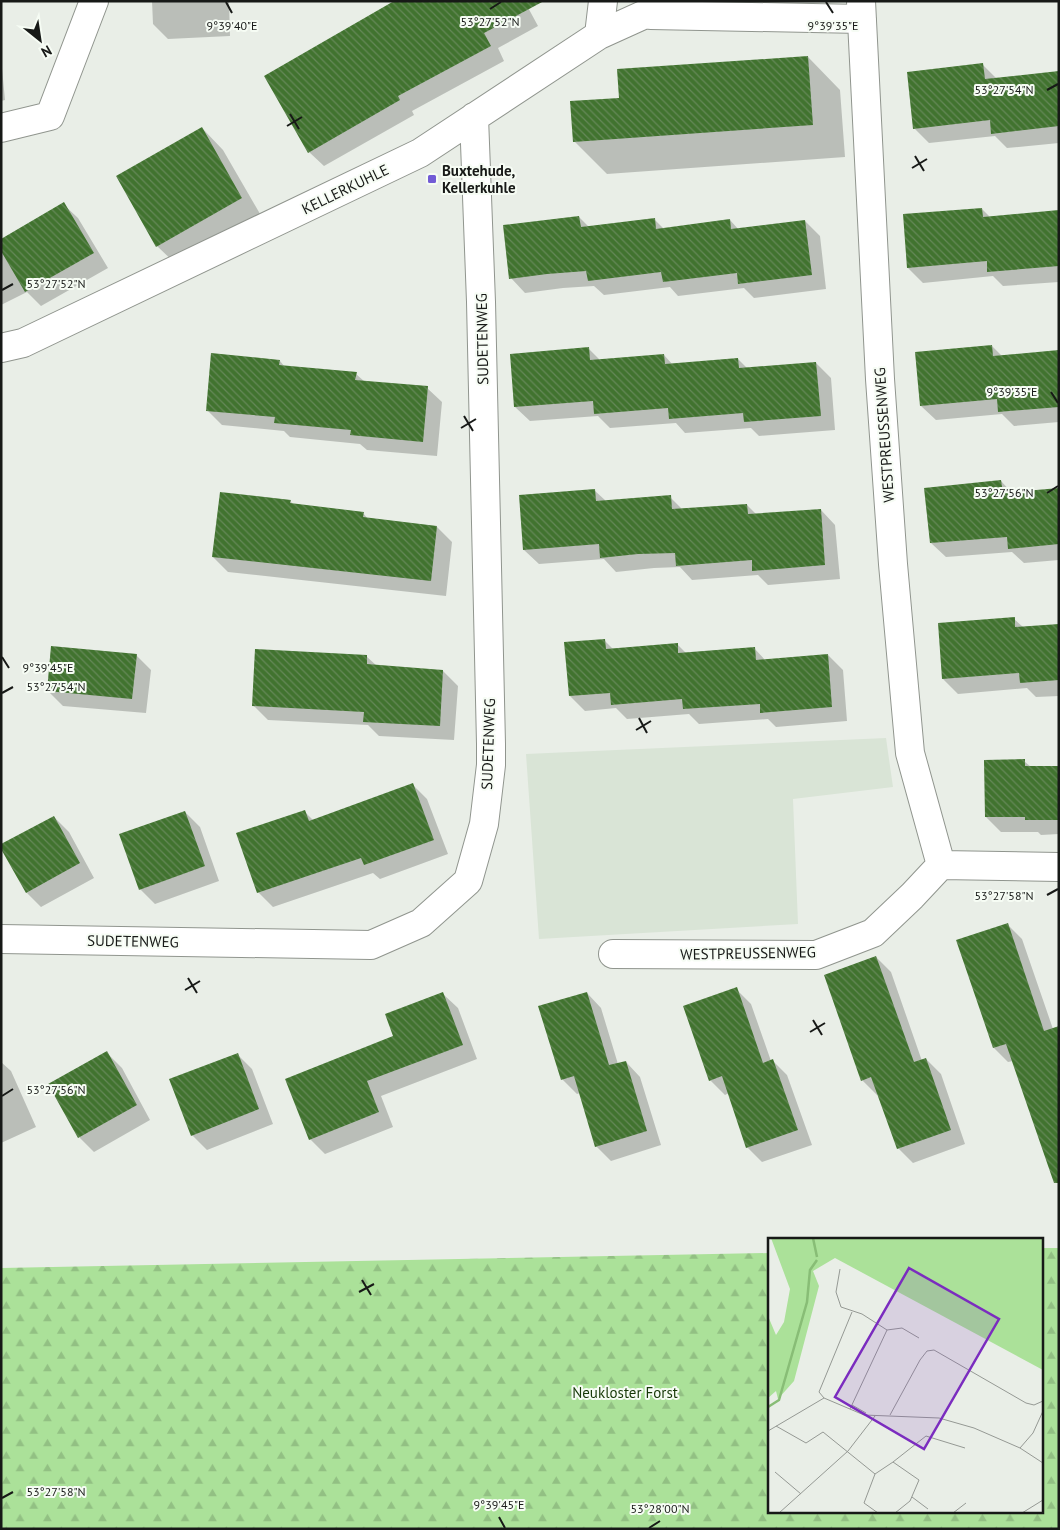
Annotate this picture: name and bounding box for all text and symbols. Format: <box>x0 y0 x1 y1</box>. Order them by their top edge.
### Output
text: 53°27'52"N <box>460 14 520 29</box>
north arrow <box>15 15 65 65</box>
text: 9°39'40"E <box>207 18 257 33</box>
text: 9°39'35"E <box>808 18 858 33</box>
text: N <box>38 41 55 61</box>
text: 53°27'54"N <box>974 82 1034 97</box>
street label: KELLERKUHLE <box>298 160 392 218</box>
place label: Buxtehude, Kellerkuhle <box>442 161 516 197</box>
marker: Buxtehude, Kellerkuhle <box>426 173 438 185</box>
text: 53°27'52"N <box>26 276 86 291</box>
street label: SUDETENWEG <box>472 293 492 385</box>
street label: WESTPREUSSENWEG <box>870 367 898 503</box>
text: 9°39'35"E <box>987 384 1037 399</box>
text: 53°27'56"N <box>974 485 1034 500</box>
text: 9°39'45"E <box>23 660 73 675</box>
text: 53°27'54"N <box>26 679 86 694</box>
street label: SUDETENWEG <box>477 698 499 790</box>
text: 53°27'58"N <box>974 888 1034 903</box>
street label: SUDETENWEG <box>87 931 179 951</box>
street label: WESTPREUSSENWEG <box>680 942 816 964</box>
text: 53°27'56"N <box>26 1082 86 1097</box>
inset map <box>768 1238 1042 1512</box>
park label: Neukloster Forst <box>572 1383 678 1402</box>
text: 53°27'58"N <box>26 1484 86 1499</box>
text: 9°39'45"E <box>474 1497 524 1512</box>
text: 53°28'00"N <box>630 1501 690 1516</box>

